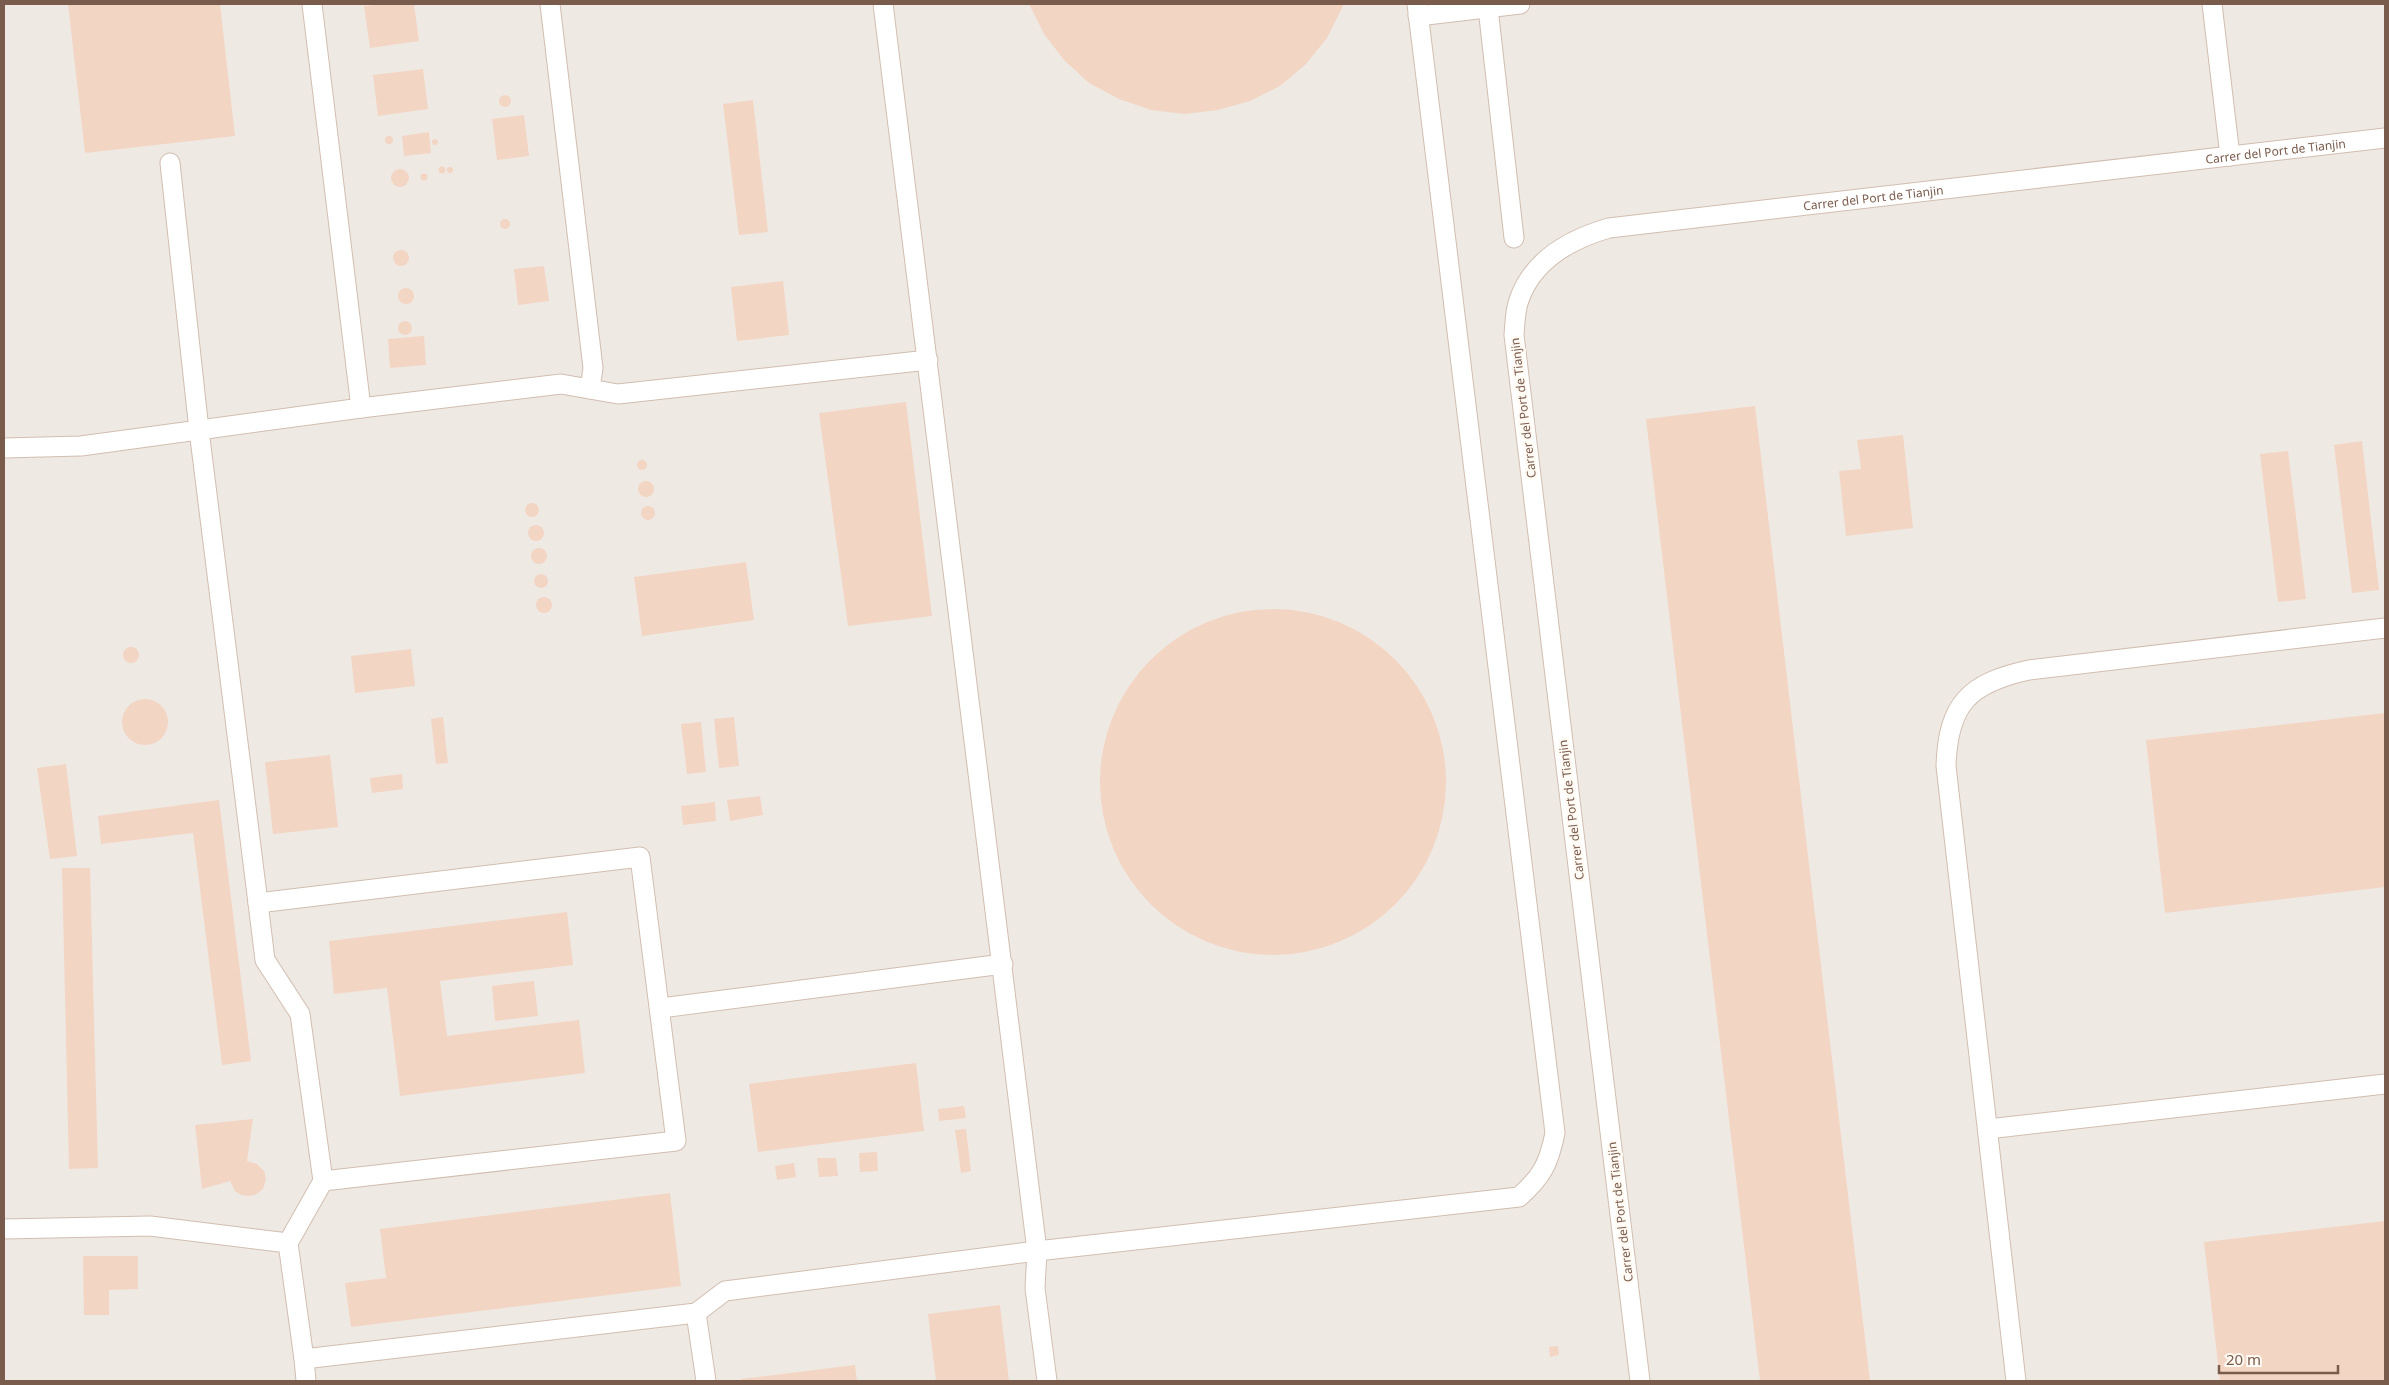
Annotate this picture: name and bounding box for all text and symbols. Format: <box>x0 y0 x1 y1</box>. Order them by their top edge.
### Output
street label: Carrer del Port de Tianjin <box>2204 134 2347 167</box>
street label: Carrer del Port de Tianjin <box>1802 181 1944 214</box>
street label: Carrer del Port de Tianjin <box>1506 337 1540 479</box>
street label: Carrer del Port de Tianjin <box>1554 739 1588 881</box>
street label: Carrer del Port de Tianjin <box>1603 1141 1637 1283</box>
scale bar <box>2219 1342 2338 1374</box>
text: 20 m <box>2226 1349 2261 1369</box>

